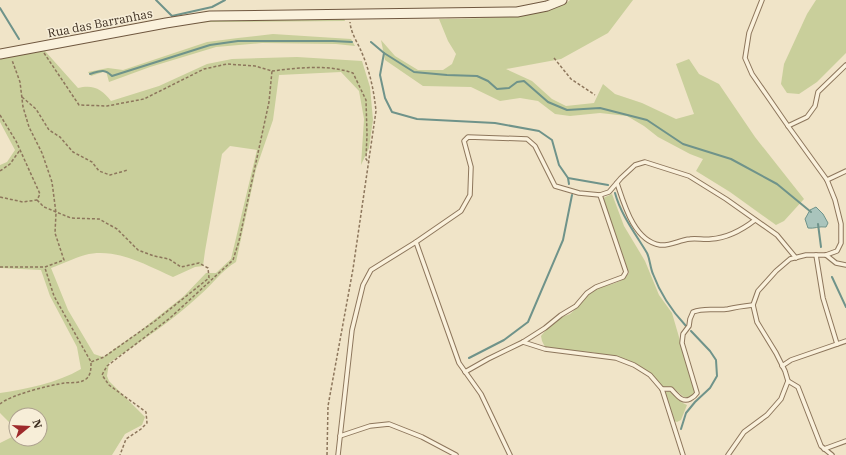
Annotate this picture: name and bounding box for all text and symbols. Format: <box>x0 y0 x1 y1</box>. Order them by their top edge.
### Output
street label: Rua das Barranhas <box>46 5 154 41</box>
north arrow <box>8 407 48 447</box>
text: N <box>30 418 46 430</box>

